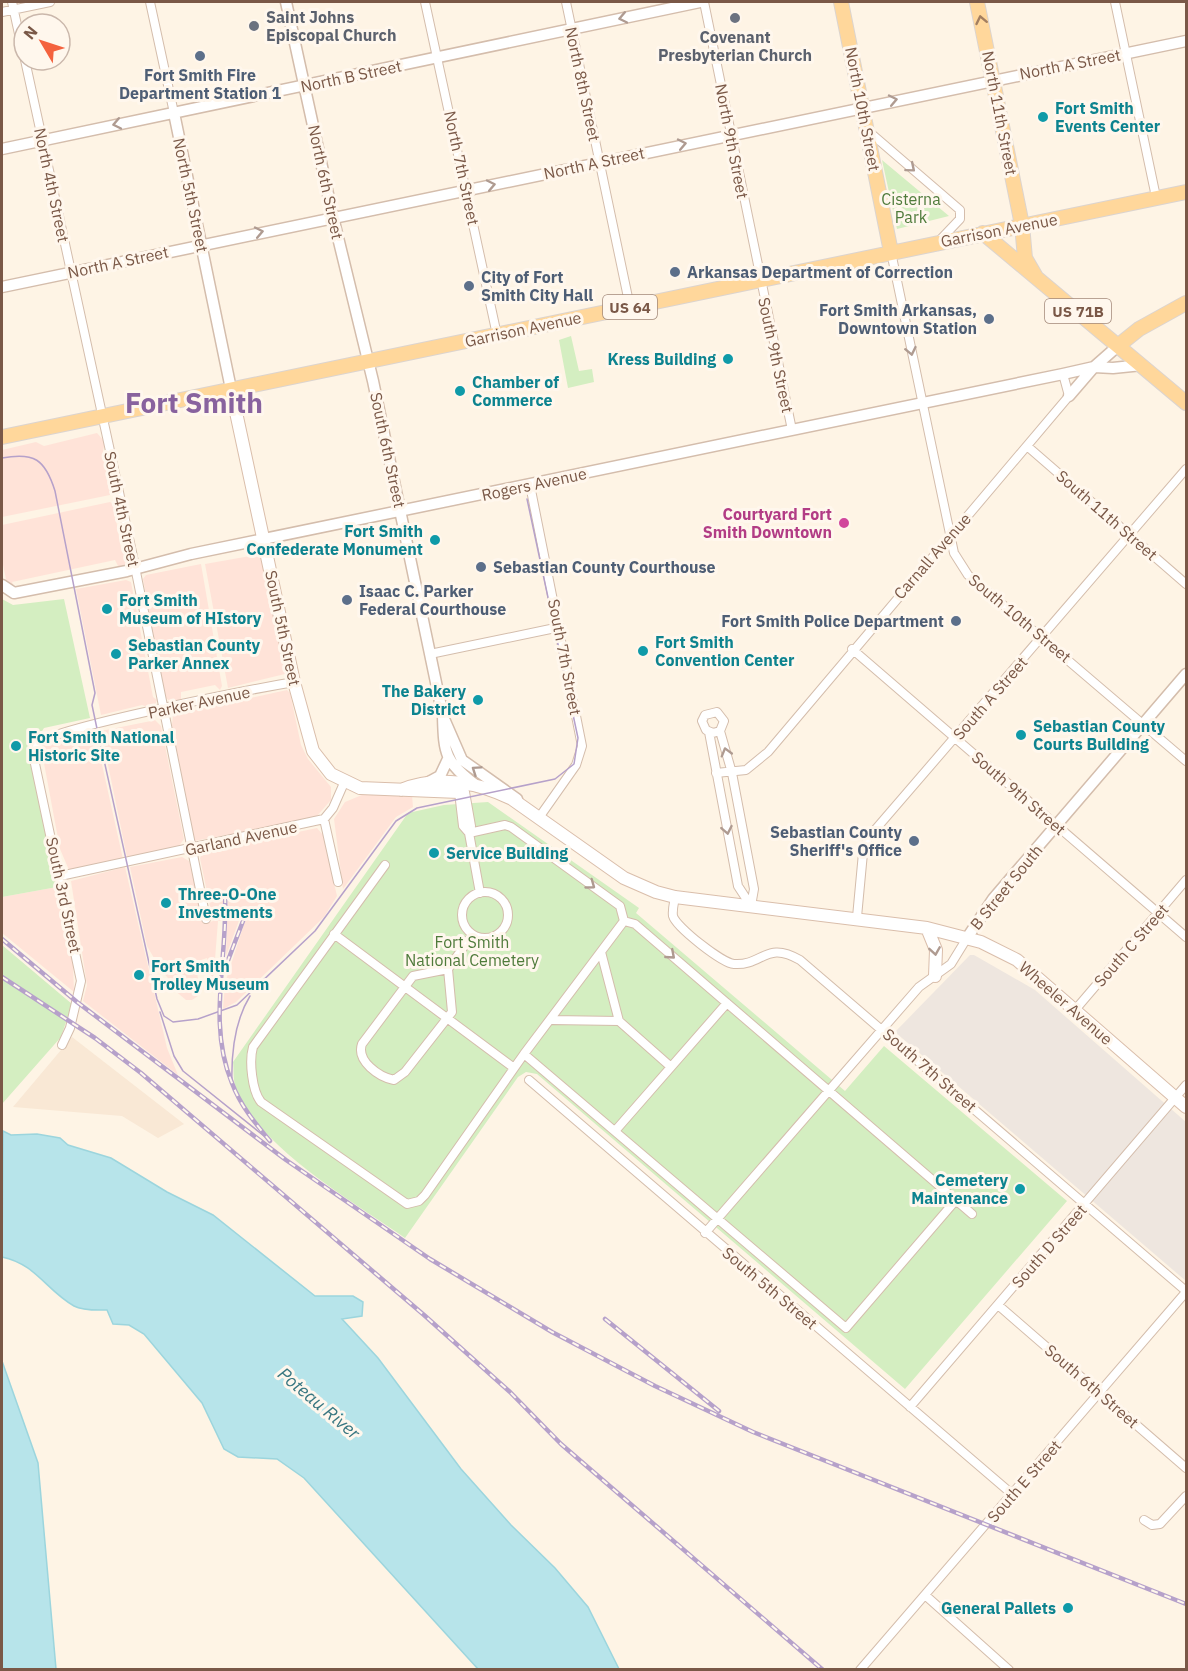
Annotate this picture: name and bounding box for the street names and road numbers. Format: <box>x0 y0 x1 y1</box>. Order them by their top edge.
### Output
street label: North 8th Street <box>561 25 605 143</box>
street label: North A Street <box>1018 44 1122 84</box>
street label: North 10th Street <box>841 45 885 173</box>
street label: North 11th Street <box>978 49 1022 177</box>
street label: North B Street <box>299 56 403 96</box>
street label: North 9th Street <box>711 82 753 200</box>
street label: North 7th Street <box>440 109 484 227</box>
street label: North 6th Street <box>304 123 348 241</box>
street label: North 4th Street <box>30 126 74 244</box>
street label: North 5th Street <box>169 136 213 254</box>
street label: North A Street <box>542 143 646 183</box>
street label: Garrison Avenue <box>939 209 1059 251</box>
street label: North A Street <box>66 242 170 282</box>
road number: US 64 <box>603 295 657 319</box>
street label: South 9th Street <box>754 295 798 415</box>
road number: US 71B <box>1045 299 1111 323</box>
street label: Garrison Avenue <box>463 307 583 351</box>
street label: South 6th Street <box>366 390 410 510</box>
street label: South 4th Street <box>100 449 144 569</box>
street label: Rogers Avenue <box>480 463 589 505</box>
street label: South 11th Street <box>1052 466 1162 564</box>
street label: Carnall Avenue <box>889 509 975 603</box>
street label: South 5th Street <box>261 568 305 688</box>
street label: South 10th Street <box>965 569 1075 667</box>
street label: South 7th Street <box>544 597 586 717</box>
street label: South A Street <box>948 652 1032 744</box>
street label: Parker Avenue <box>146 681 252 723</box>
street label: South 9th Street <box>968 747 1070 839</box>
street label: Garland Avenue <box>183 816 299 860</box>
street label: South 3rd Street <box>42 835 86 955</box>
street label: B Street South <box>966 840 1046 934</box>
street label: South C Street <box>1090 899 1172 991</box>
street label: Wheeler Avenue <box>1015 957 1117 1049</box>
street label: South 7th Street <box>879 1024 981 1116</box>
street label: South D Street <box>1007 1200 1091 1292</box>
street label: South 5th Street <box>718 1242 822 1334</box>
street label: South 6th Street <box>1041 1340 1143 1432</box>
street label: South E Street <box>983 1436 1065 1526</box>

